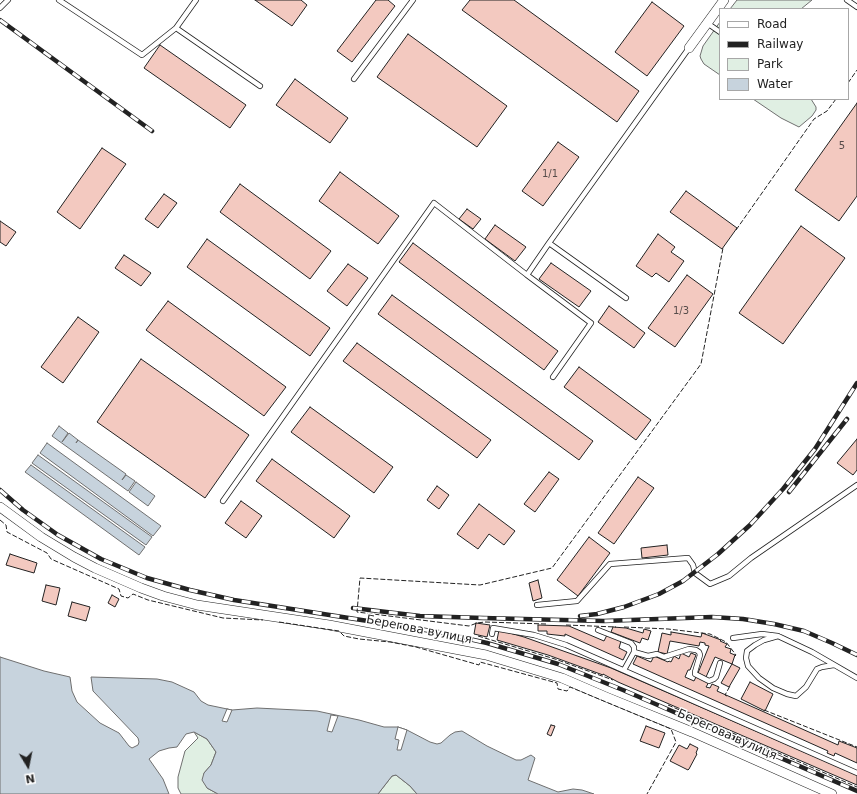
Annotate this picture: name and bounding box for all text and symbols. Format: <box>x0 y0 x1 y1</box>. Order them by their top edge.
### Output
legend <box>719 8 849 100</box>
text: Road <box>757 17 787 31</box>
text: Railway <box>757 37 803 51</box>
text: Park <box>757 57 783 71</box>
text: Water <box>757 77 792 91</box>
house number: 5 <box>839 140 845 152</box>
house number: 1/1 <box>542 168 558 180</box>
house number: 1/3 <box>673 305 689 317</box>
street label: Берегова вулиця <box>365 613 473 647</box>
street label: Берегова вулиця <box>675 707 779 763</box>
north arrow <box>8 746 48 786</box>
text: N <box>25 771 36 786</box>

